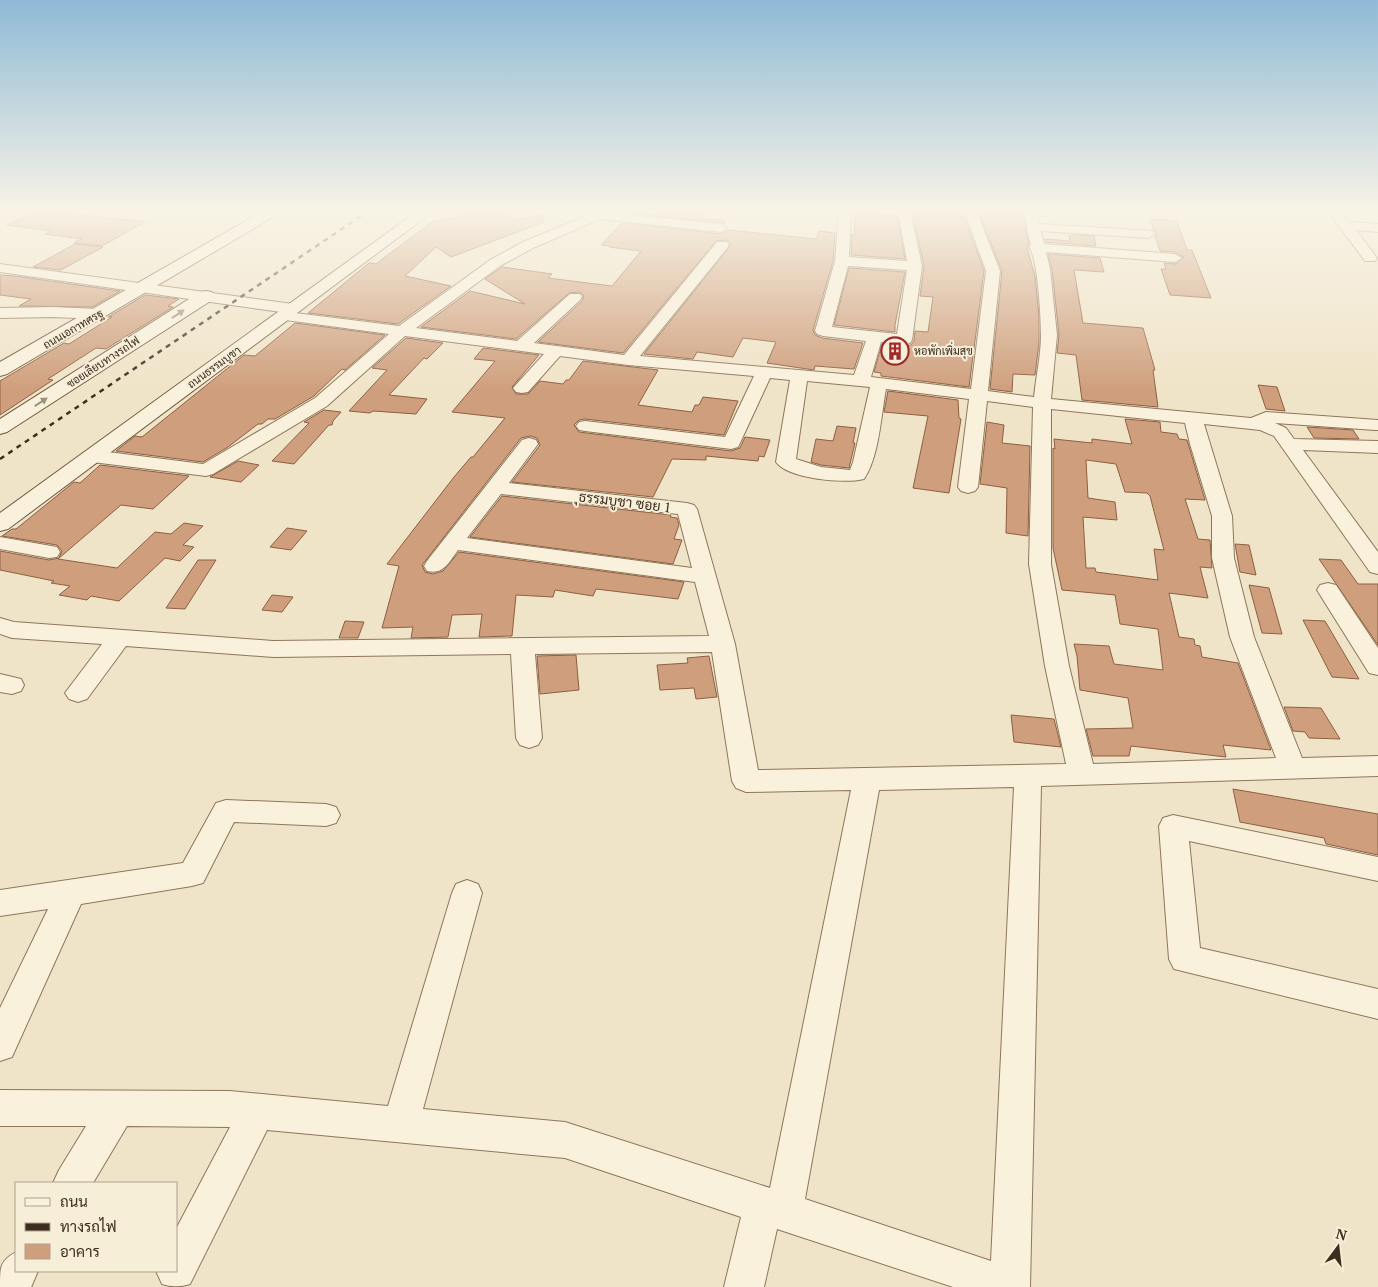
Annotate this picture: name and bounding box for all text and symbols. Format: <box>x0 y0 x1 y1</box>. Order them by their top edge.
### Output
street label: ถนนเอกาทศรฐ <box>40 306 106 353</box>
one-way arrow <box>171 310 185 319</box>
street label: ซอยเลียบทางรถไฟ <box>63 332 142 391</box>
building icon: หอพักเพิ่มสุข <box>880 336 910 366</box>
place label: หอพักเพิ่มสุข <box>914 341 973 360</box>
street label: ถนนธรรมบูชา <box>184 343 244 392</box>
one-way arrow <box>34 397 48 407</box>
street label: ุธรรมบูชา ซอย 1 <box>574 486 672 518</box>
legend <box>15 1182 178 1272</box>
text: ถนน <box>60 1191 88 1211</box>
text: ทางรถไฟ <box>60 1216 117 1236</box>
north arrow <box>1313 1222 1363 1272</box>
text: N <box>1334 1223 1349 1245</box>
text: อาคาร <box>60 1241 100 1261</box>

